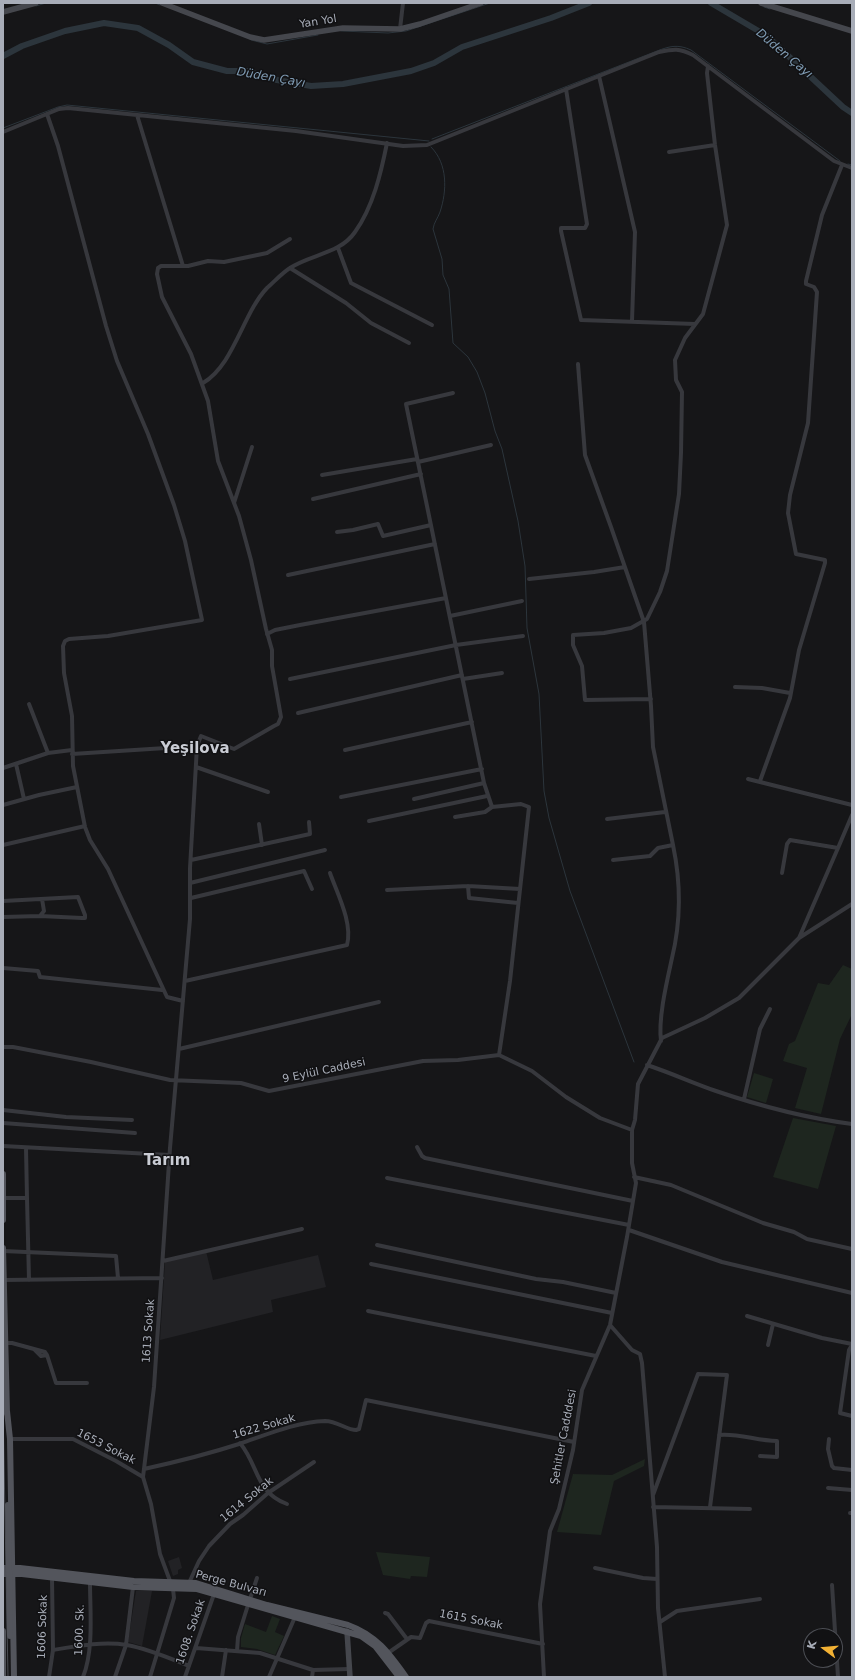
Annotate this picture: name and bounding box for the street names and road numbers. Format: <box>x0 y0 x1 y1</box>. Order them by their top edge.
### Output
street label: Yan Yol <box>298 13 338 31</box>
street label: 9 Eylül Caddesi <box>281 1056 367 1086</box>
street label: 1613 Sokak <box>140 1298 158 1364</box>
street label: Şehitler Cadddesi <box>548 1388 580 1486</box>
street label: 1622 Sokak <box>231 1412 297 1442</box>
street label: 1653 Sokak <box>74 1426 138 1468</box>
street label: 1614 Sokak <box>218 1475 276 1525</box>
street label: Perge Bulvarı <box>194 1568 268 1600</box>
street label: 1606 Sokak <box>35 1595 51 1659</box>
street label: 1608. Sokak <box>174 1598 208 1666</box>
street label: 1600. Sk. <box>72 1604 88 1656</box>
street label: 1615 Sokak <box>438 1607 504 1633</box>

